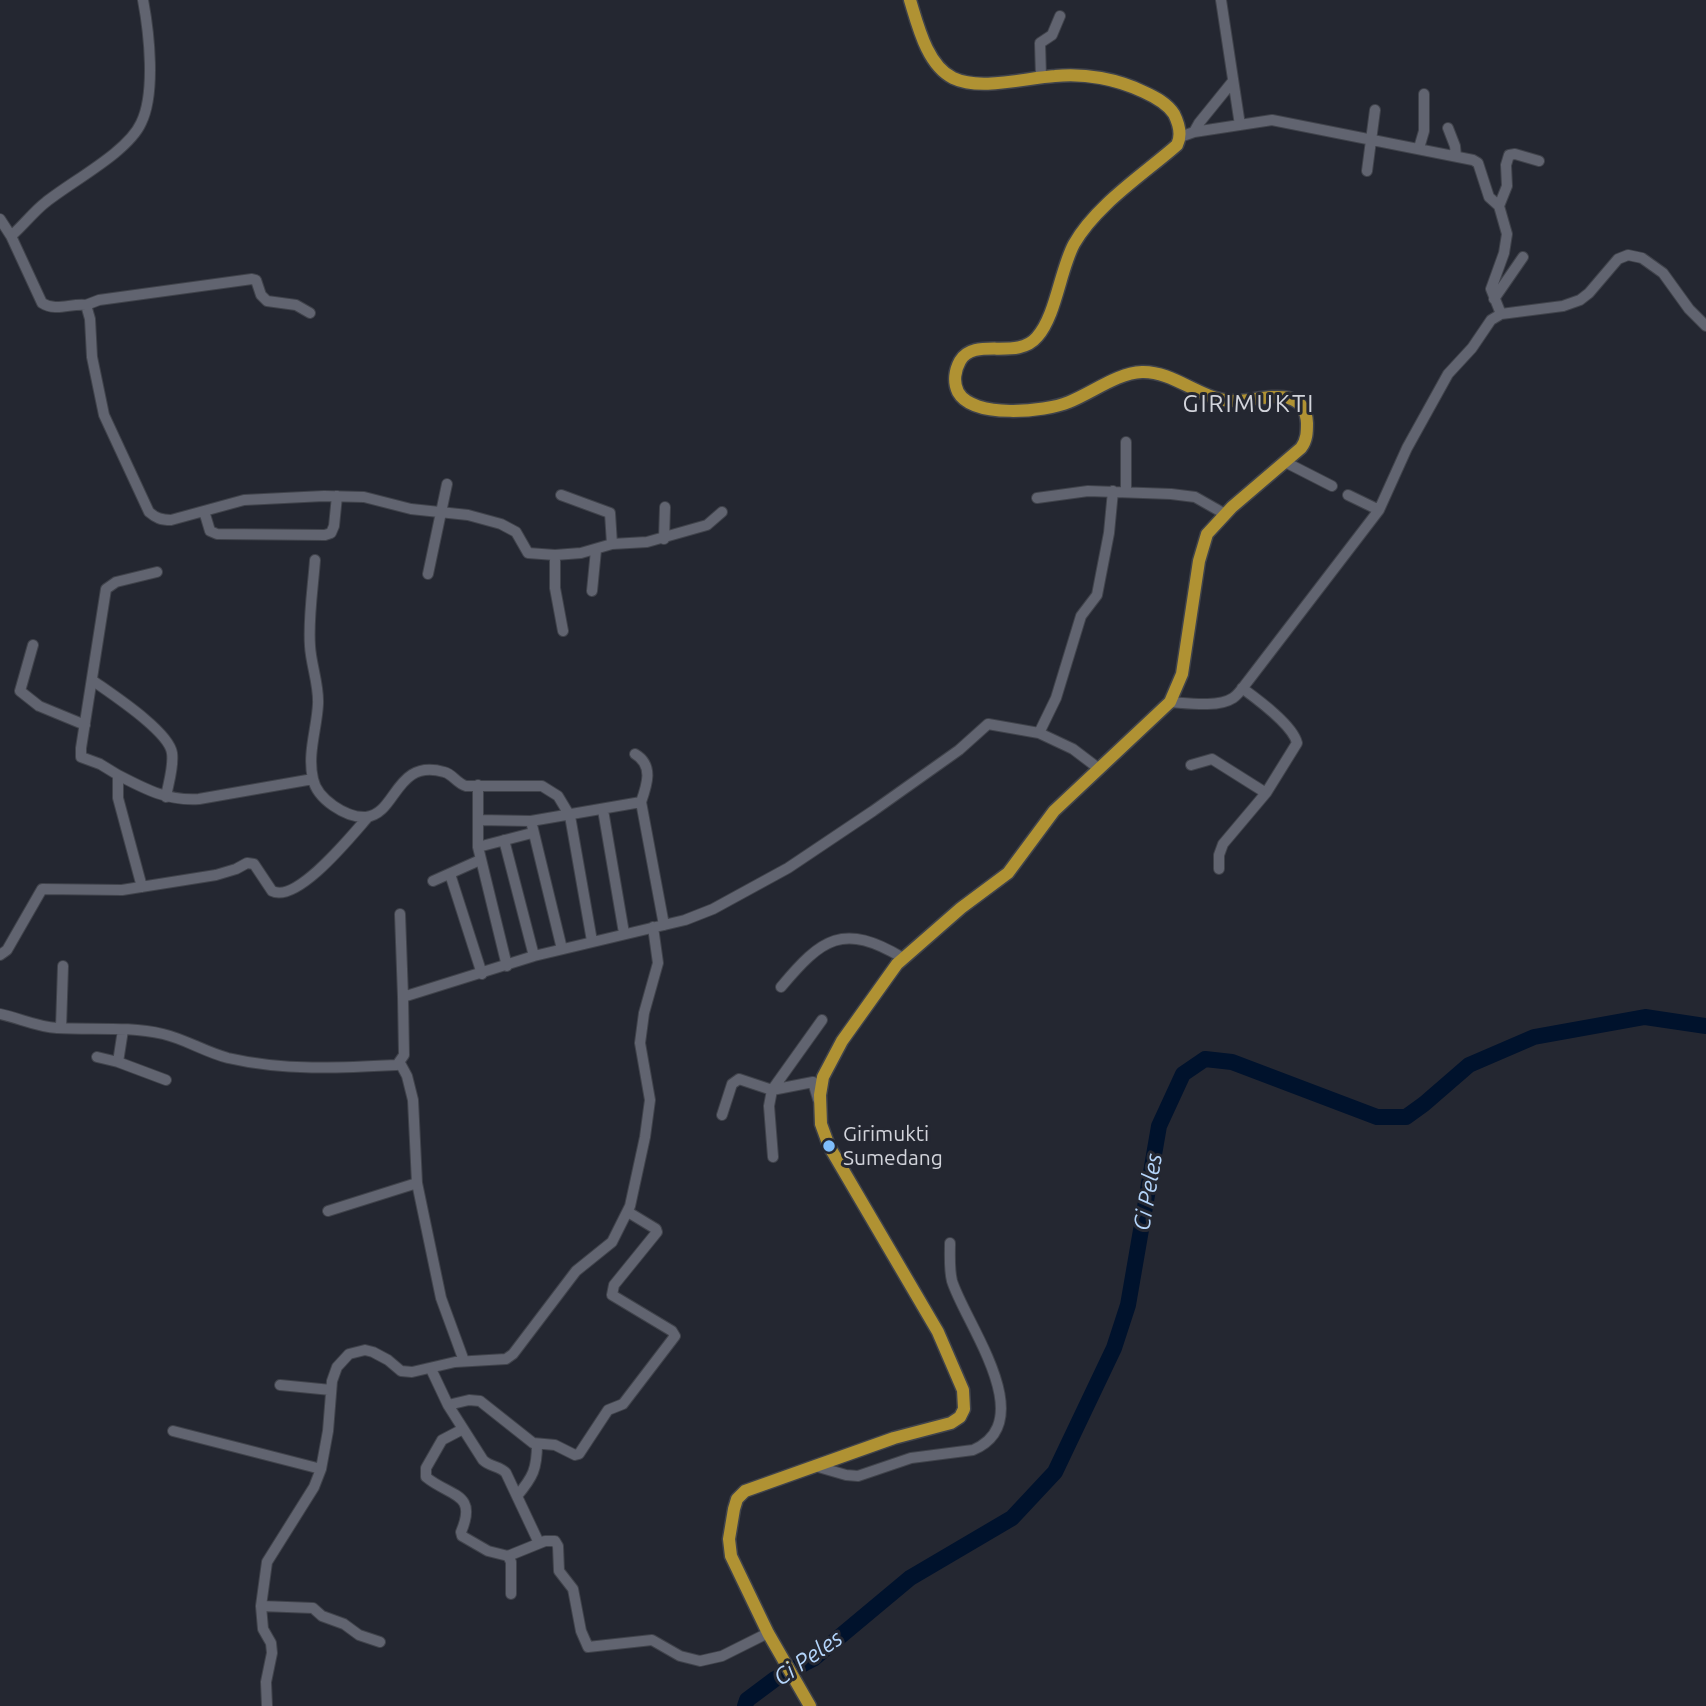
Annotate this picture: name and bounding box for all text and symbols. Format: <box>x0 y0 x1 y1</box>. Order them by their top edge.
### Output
district label: GIRIMUKTI <box>1184 390 1314 418</box>
place label: Girimukti Sumedang <box>843 1121 943 1171</box>
marker: Girimukti Sumedang <box>821 1138 837 1154</box>
water label: Ci Peles <box>1128 1151 1168 1233</box>
water label: Ci Peles <box>768 1624 848 1692</box>

